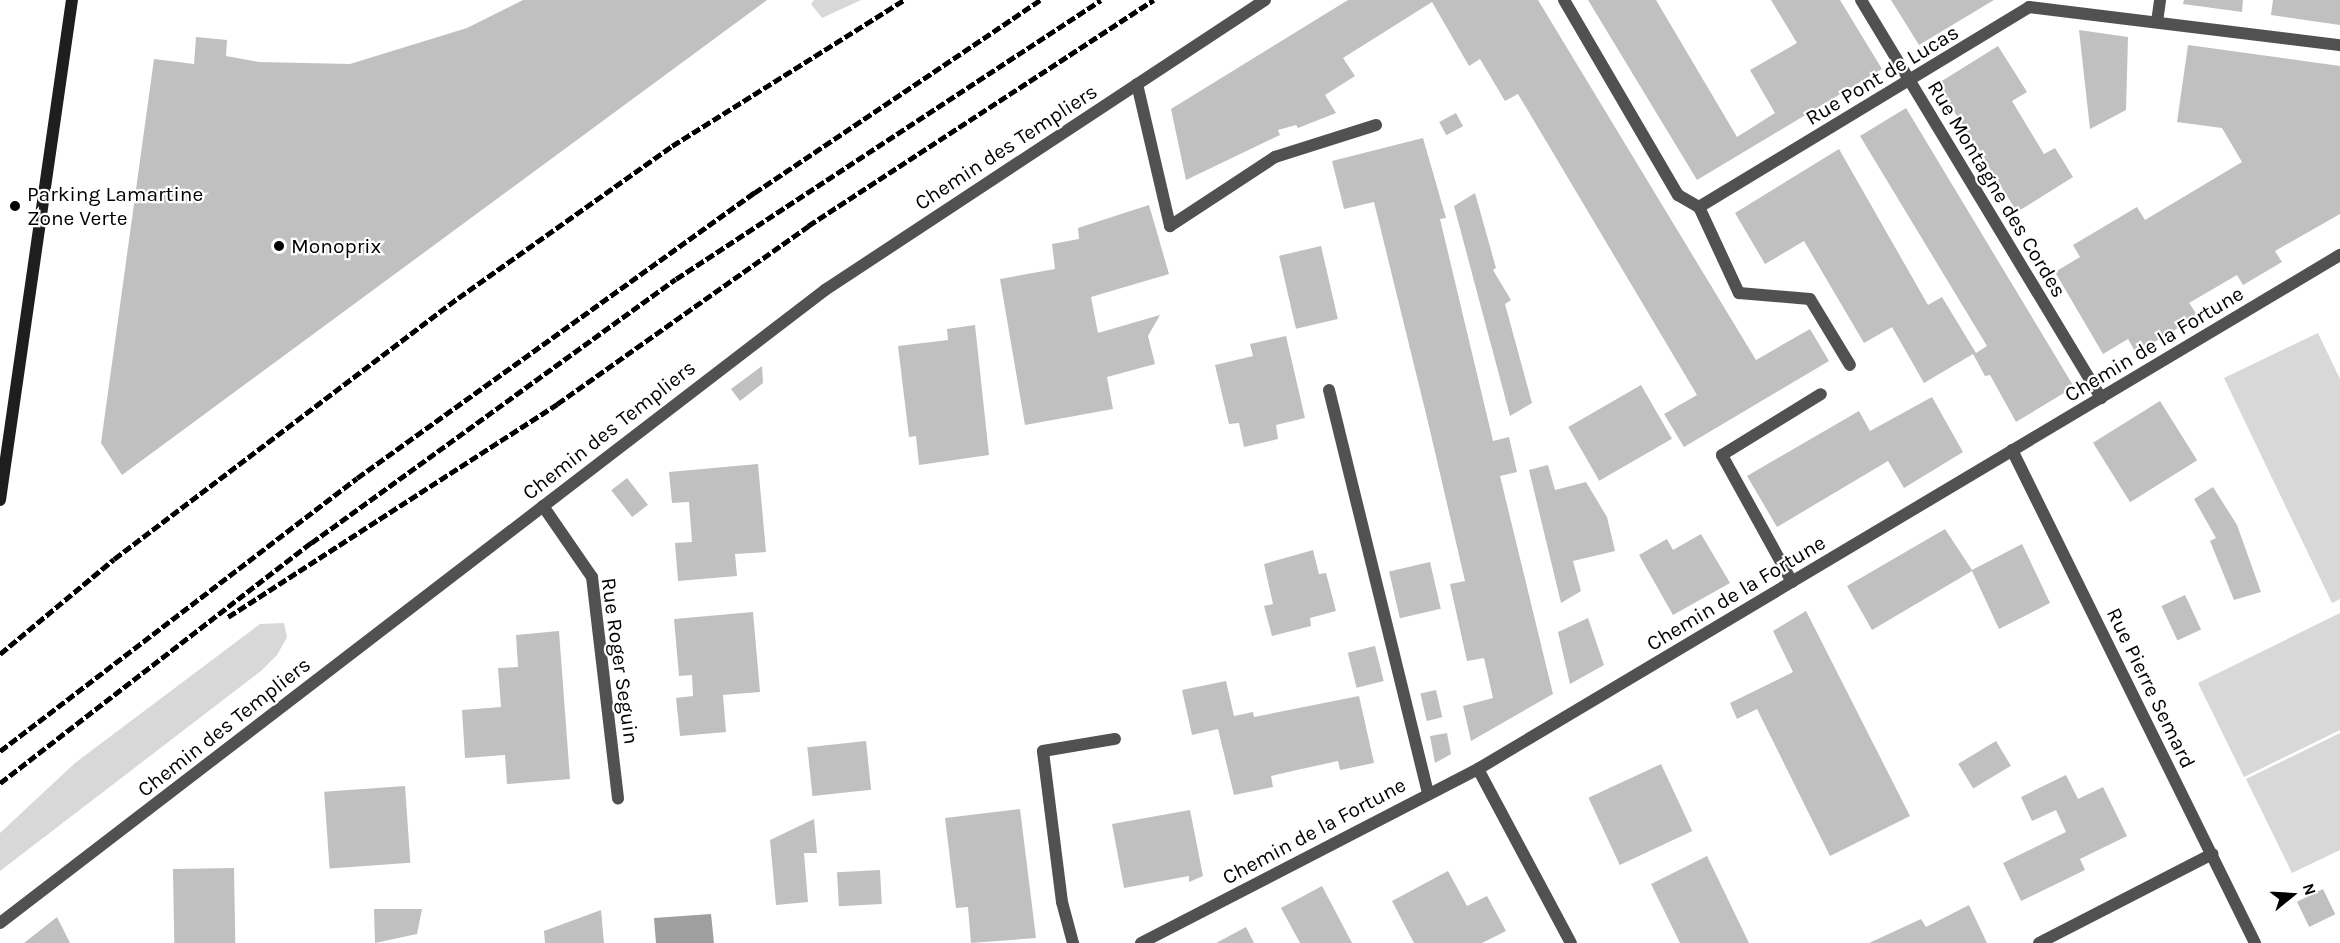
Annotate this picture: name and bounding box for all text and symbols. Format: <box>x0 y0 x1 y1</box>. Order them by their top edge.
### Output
street label: Rue Pont de Lucas <box>1801 19 1963 131</box>
street label: Rue Montagne des Cordes <box>1922 76 2072 302</box>
street label: Chemin des Templiers <box>910 79 1102 215</box>
place label: Parking Lamartine Zone Verte <box>27 181 203 231</box>
marker: Parking Lamartine Zone Verte <box>8 199 22 213</box>
place label: Monoprix <box>291 233 381 259</box>
marker: Monoprix <box>272 239 286 253</box>
street label: Chemin de la Fortune <box>2060 281 2248 407</box>
street label: Chemin des Templiers <box>518 355 700 505</box>
street label: Chemin de la Fortune <box>1642 530 1830 656</box>
street label: Rue Roger Seguin <box>596 576 644 746</box>
street label: Rue Pierre Semard <box>2101 604 2201 772</box>
street label: Chemin des Templiers <box>133 652 315 802</box>
street label: Chemin de la Fortune <box>1218 772 1410 890</box>
north arrow <box>2262 865 2322 925</box>
text: N <box>2299 881 2320 898</box>

